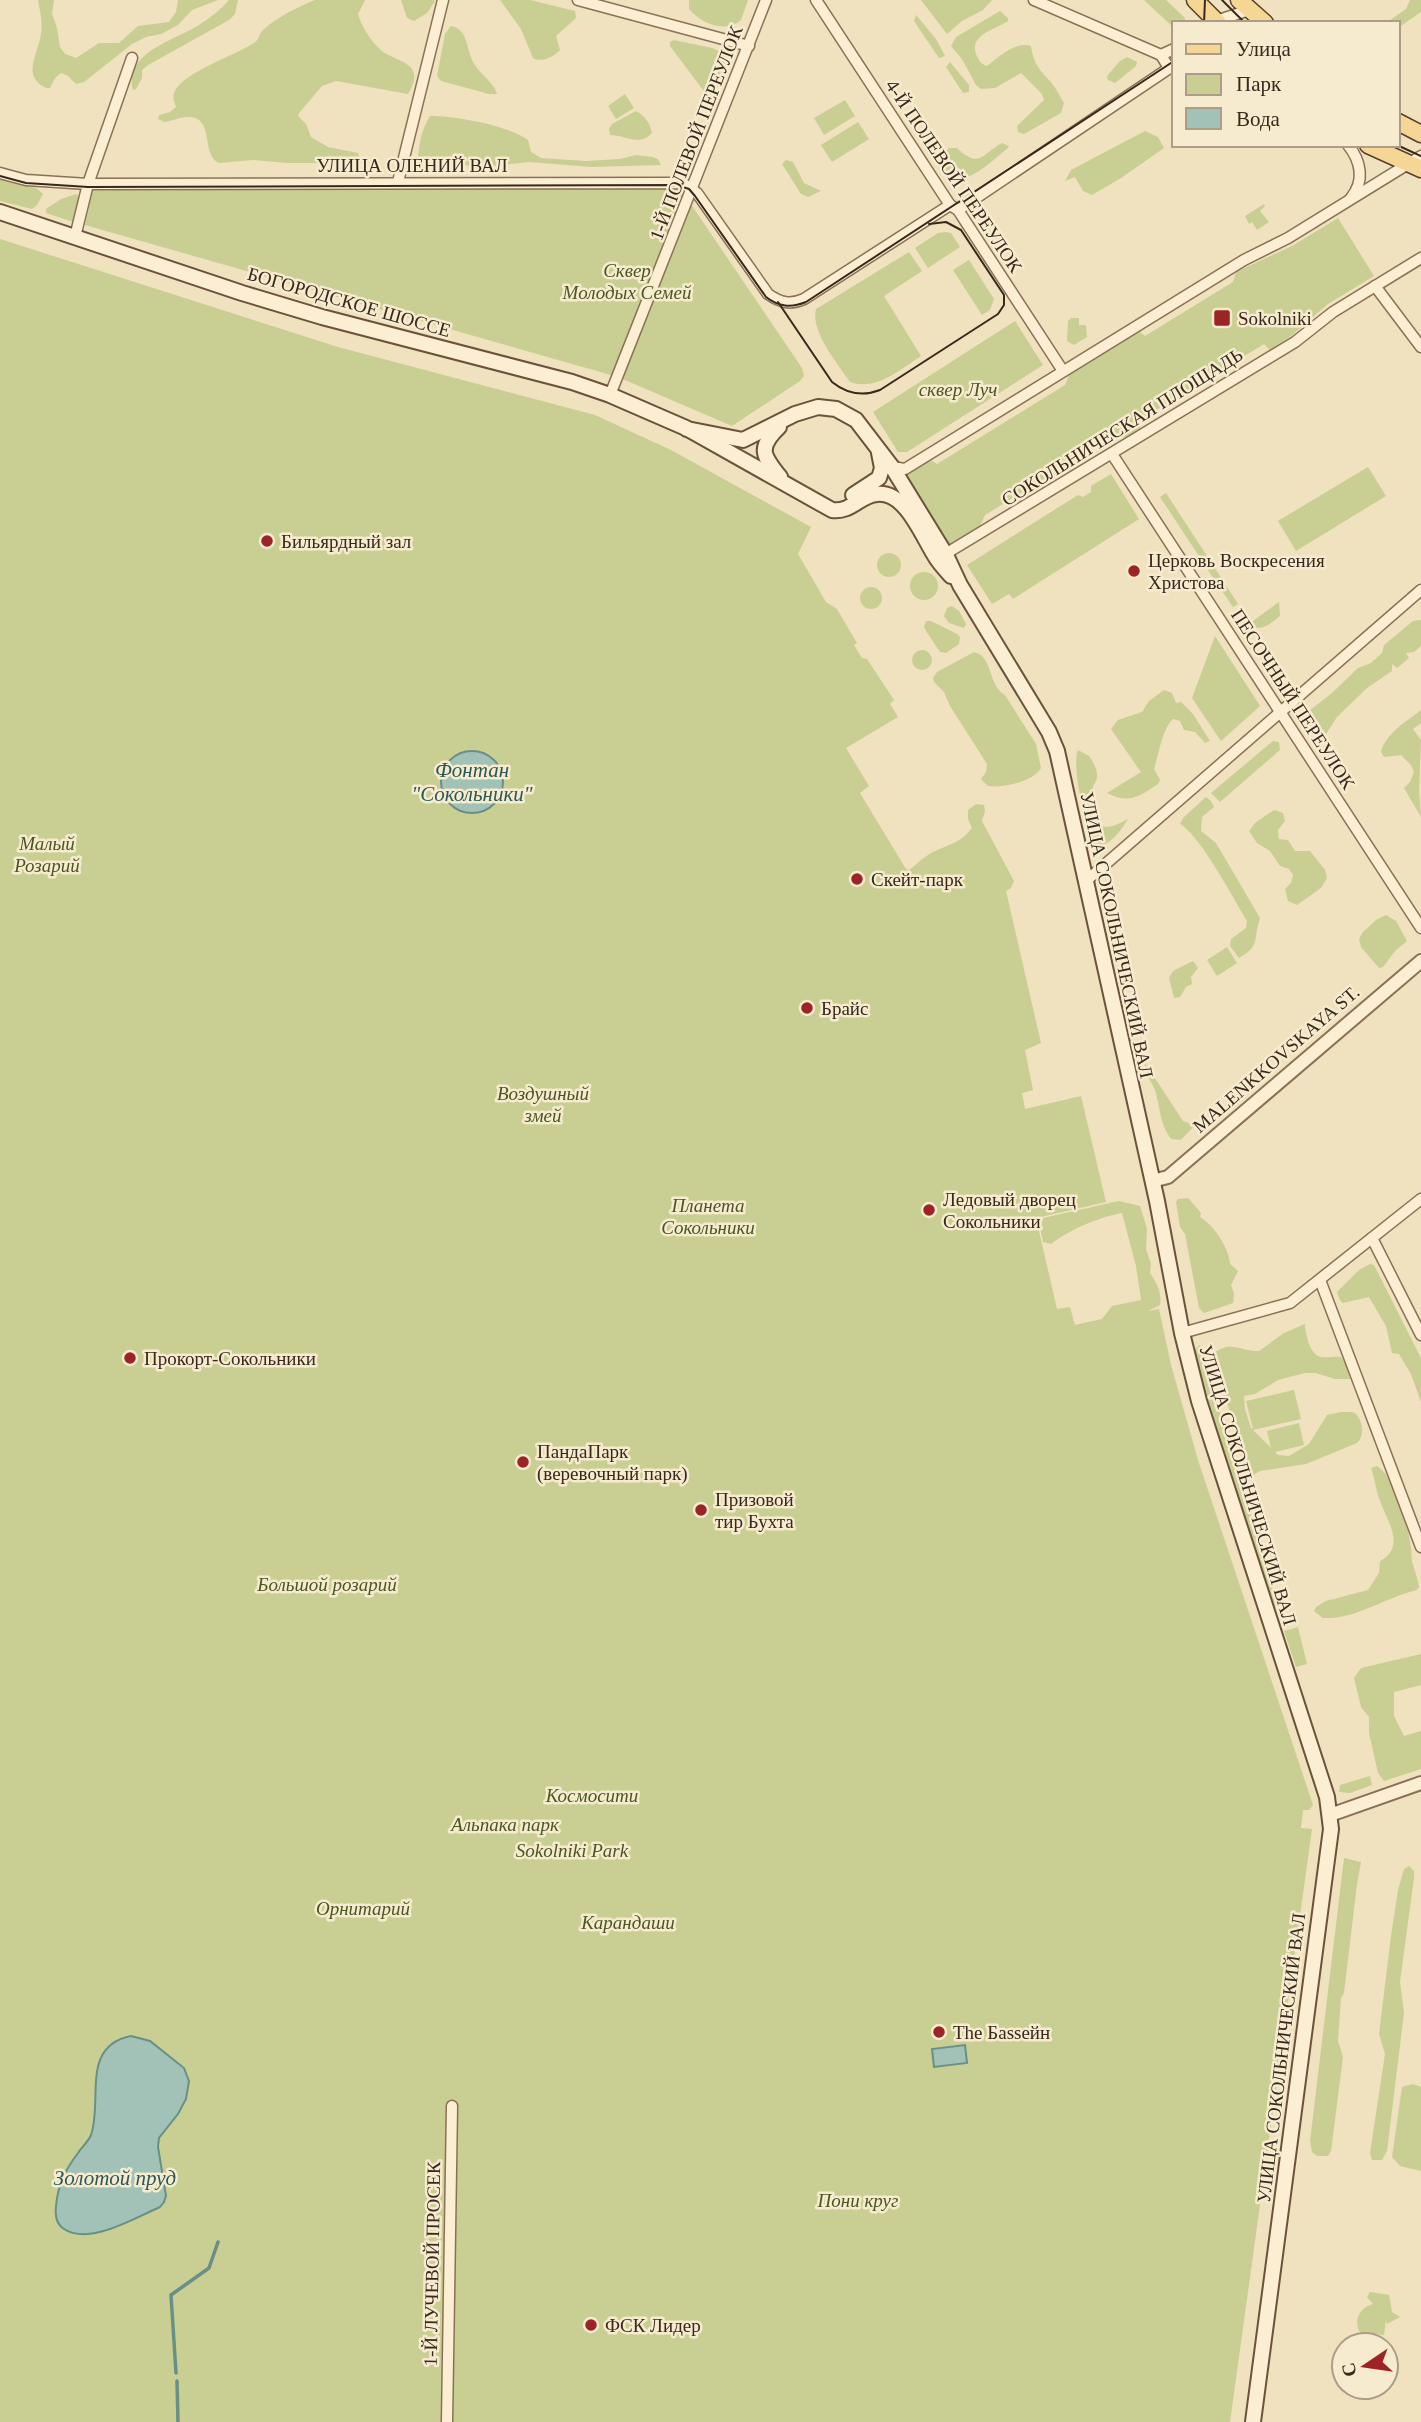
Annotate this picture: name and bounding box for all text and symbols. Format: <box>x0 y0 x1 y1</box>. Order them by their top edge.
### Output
legend <box>1172 21 1400 147</box>
street label: 1-Й ПОЛЕВОЙ ПЕРЕУЛОК <box>645 22 747 243</box>
text: Улица <box>1236 37 1291 61</box>
text: Парк <box>1236 72 1282 96</box>
street label: 4-Й ПОЛЕВОЙ ПЕРЕУЛОК <box>881 76 1027 277</box>
text: Вода <box>1236 107 1281 131</box>
street label: УЛИЦА ОЛЕНИЙ ВАЛ <box>316 155 508 176</box>
park label: Сквер Молодых Семей <box>562 260 692 303</box>
street label: БОГОРОДСКОЕ ШОССЕ <box>245 263 453 341</box>
marker: Sokolniki <box>1212 308 1232 328</box>
place label: Sokolniki <box>1238 308 1312 329</box>
street label: СОКОЛЬНИЧЕСКАЯ ПЛОЩАДЬ <box>998 344 1246 510</box>
park label: сквер Луч <box>919 379 997 400</box>
place label: Бильярдный зал <box>281 531 412 552</box>
marker: Бильярдный зал <box>259 533 275 549</box>
place label: Церковь Воскресения Христова <box>1148 550 1325 593</box>
marker: Церковь Воскресения Христова <box>1126 563 1142 579</box>
street label: ПЕСОЧНЫЙ ПЕРЕУЛОК <box>1227 605 1359 793</box>
water label: Фонтан "Сокольники" <box>411 758 533 806</box>
street label: УЛИЦА СОКОЛЬНИЧЕСКИЙ ВАЛ <box>1076 790 1158 1080</box>
park label: Малый Розарий <box>13 833 80 876</box>
place label: Скейт-парк <box>871 869 964 890</box>
marker: Скейт-парк <box>849 871 865 887</box>
street label: MALENKKOVSKAYA ST. <box>1189 981 1363 1137</box>
place label: Брайс <box>821 998 868 1019</box>
marker: Брайс <box>799 1000 815 1016</box>
park label: Воздушный змей <box>497 1083 589 1126</box>
place label: Ледовый дворец Сокольники <box>943 1189 1076 1232</box>
park label: Планета Сокольники <box>661 1195 755 1238</box>
marker: Ледовый дворец Сокольники <box>921 1202 937 1218</box>
street label: УЛИЦА СОКОЛЬНИЧЕСКИЙ ВАЛ <box>1195 1342 1301 1628</box>
place label: Прокорт-Сокольники <box>144 1348 316 1369</box>
marker: Прокорт-Сокольники <box>122 1350 138 1366</box>
place label: ПандаПарк (веревочный парк) <box>537 1441 687 1485</box>
marker: ПандаПарк (веревочный парк) <box>515 1454 531 1470</box>
place label: Призовой тир Бухта <box>715 1489 794 1532</box>
marker: Призовой тир Бухта <box>693 1502 709 1518</box>
park label: Большой розарий <box>256 1574 397 1595</box>
park label: Космосити <box>545 1785 638 1806</box>
park label: Альпака парк <box>449 1814 560 1835</box>
park label: Sokolniki Park <box>516 1840 629 1861</box>
park label: Орнитарий <box>316 1898 411 1919</box>
park label: Карандаши <box>580 1912 675 1933</box>
street label: УЛИЦА СОКОЛЬНИЧЕСКИЙ ВАЛ <box>1253 1912 1309 2204</box>
place label: The Баssейн <box>953 2022 1050 2043</box>
marker: The Баssейн <box>931 2024 947 2040</box>
street label: 1-Й ЛУЧЕВОЙ ПРОСЕК <box>420 2161 444 2367</box>
water label: Золотой пруд <box>54 2166 176 2190</box>
park label: Пони круг <box>817 2190 898 2211</box>
place label: ФСК Лидер <box>605 2315 701 2336</box>
marker: ФСК Лидер <box>583 2317 599 2333</box>
north arrow <box>1330 2331 1400 2401</box>
text: С <box>1337 2361 1361 2379</box>

